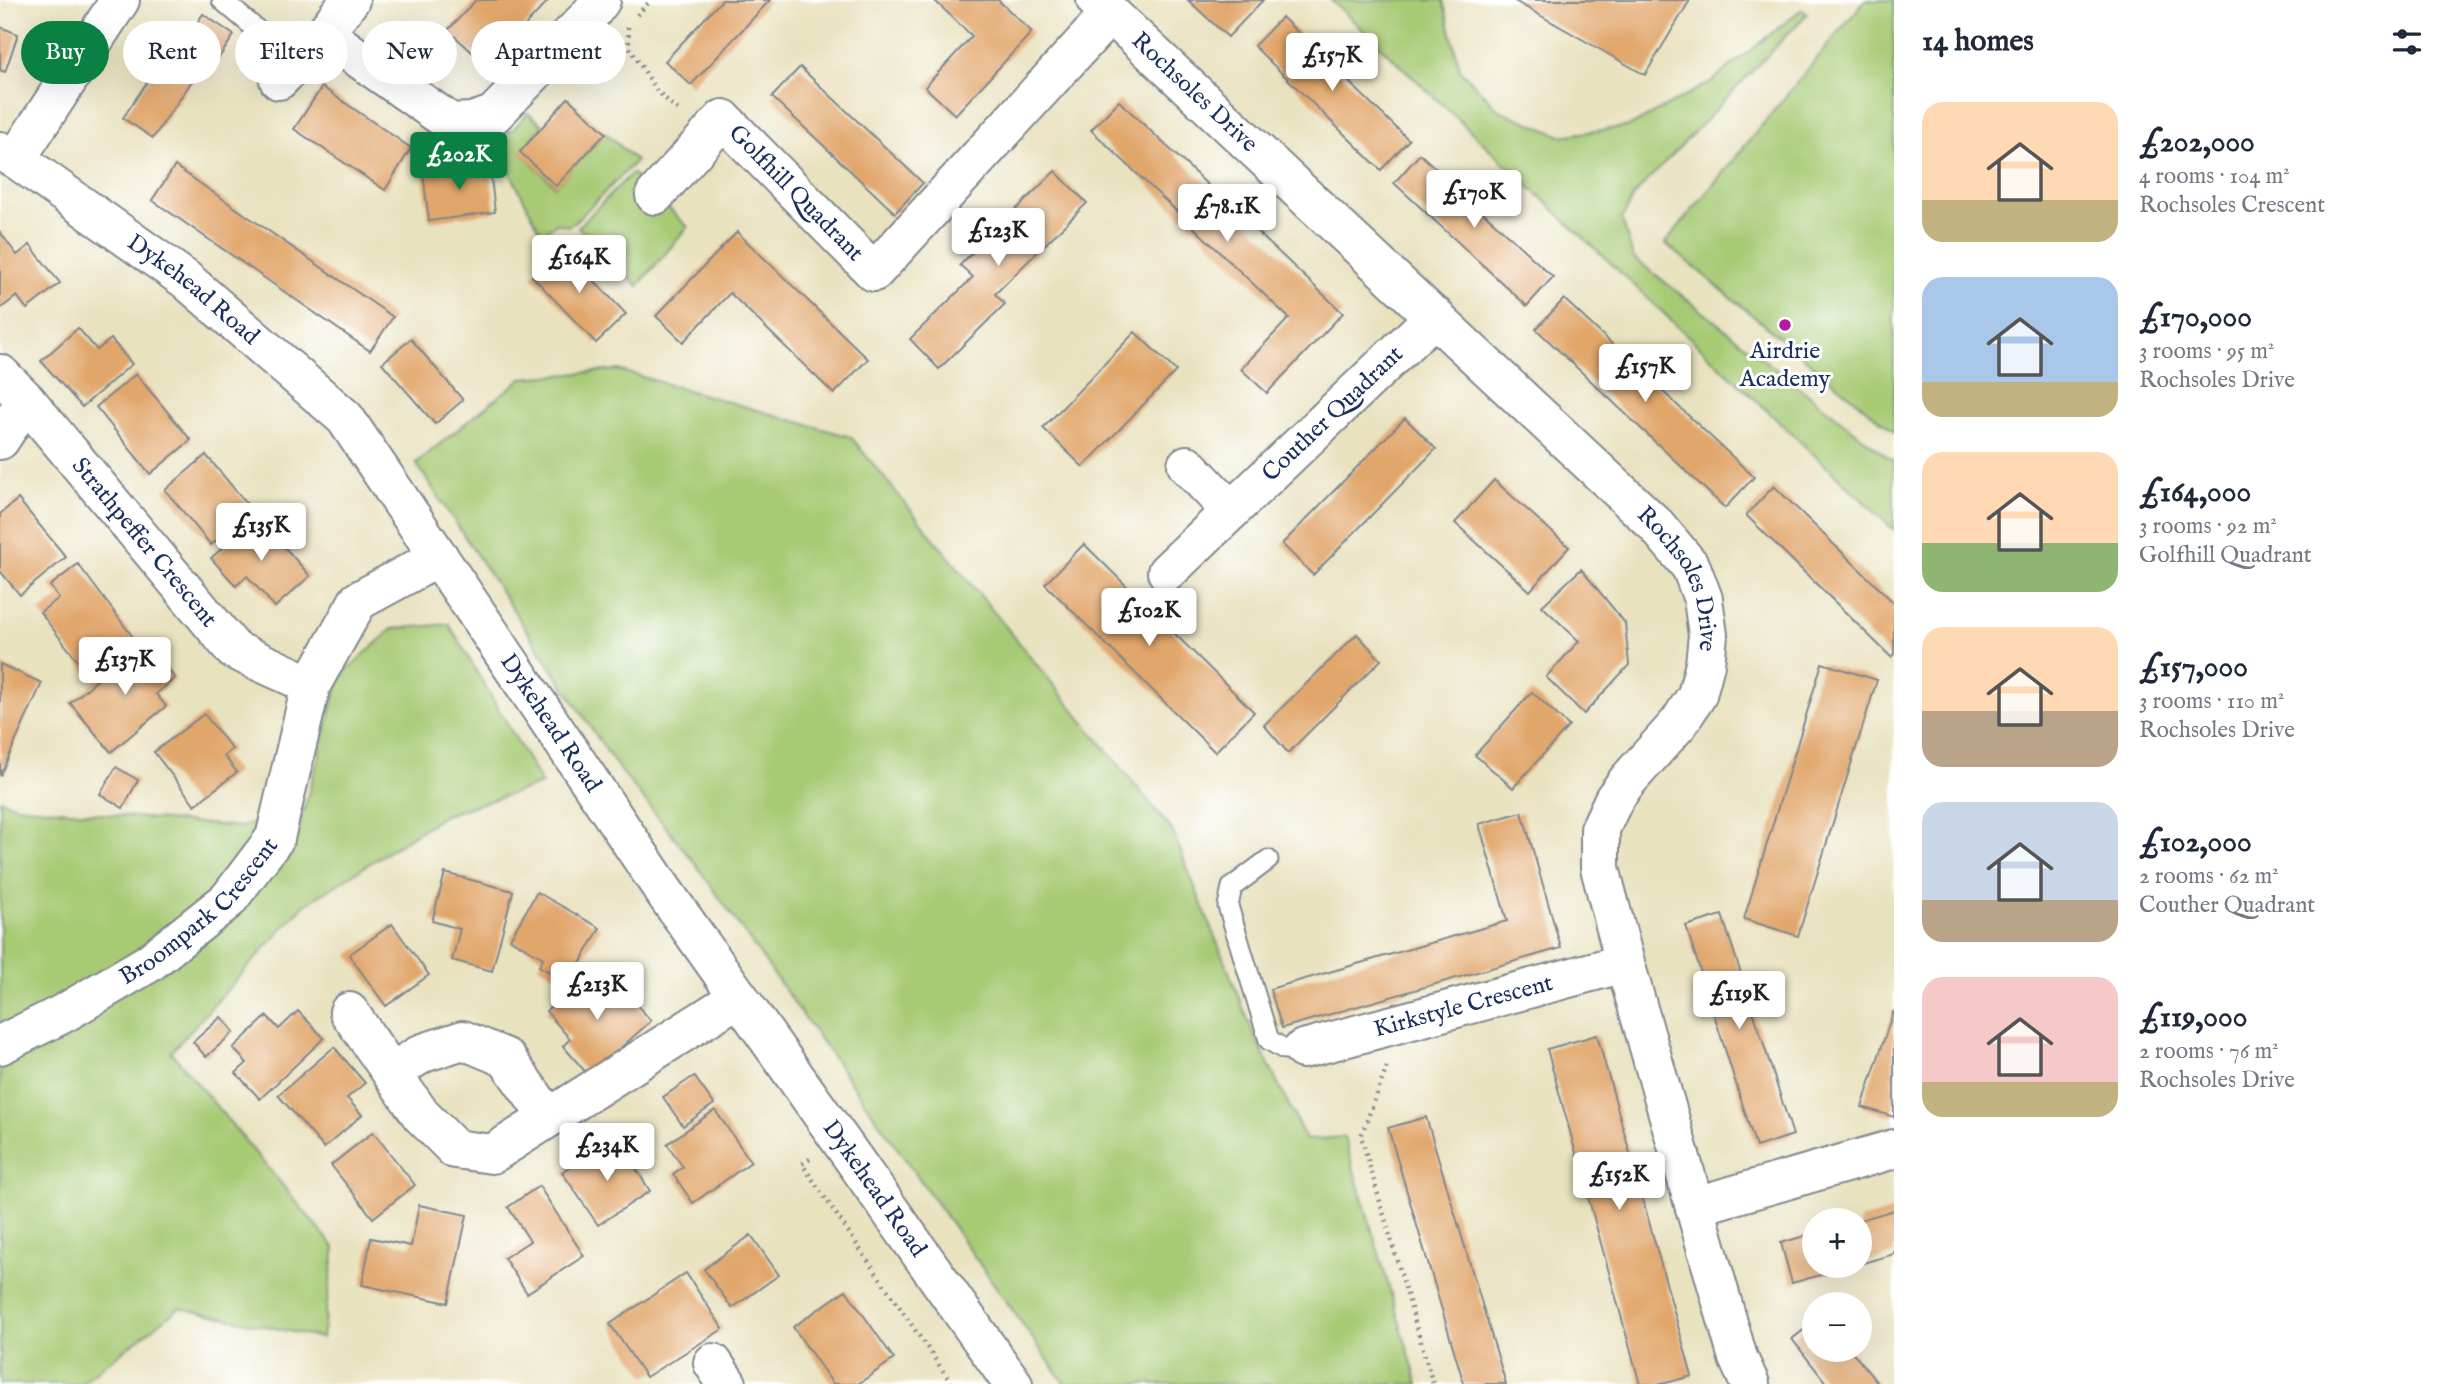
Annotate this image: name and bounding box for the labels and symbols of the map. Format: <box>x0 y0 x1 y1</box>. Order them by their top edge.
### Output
street label: Rochsoles Drive <box>1125 25 1264 159</box>
pin: £157K <box>1283 34 1381 93</box>
street label: Golfhill Quadrant <box>722 118 870 268</box>
pin: £202K <box>410 132 508 192</box>
pin: £170K <box>1425 170 1523 230</box>
pin: £78.1K <box>1170 184 1284 244</box>
pin: £123K <box>949 208 1047 268</box>
street label: Dykehead Road <box>121 227 266 352</box>
pin: £164K <box>530 236 628 295</box>
marker: Airdrie Academy <box>1777 317 1793 333</box>
place label: Airdrie Academy <box>1739 336 1831 395</box>
street label: Couther Quadrant <box>1255 339 1410 489</box>
pin: £157K <box>1596 344 1694 404</box>
street label: Strathpeffer Crescent <box>65 451 224 634</box>
street label: Rochsoles Drive <box>1630 499 1724 653</box>
pin: £135K <box>212 504 310 563</box>
pin: £102K <box>1100 588 1198 648</box>
pin: £137K <box>76 638 174 697</box>
street label: Dykehead Road <box>493 648 608 799</box>
street label: Broompark Crescent <box>114 831 285 992</box>
pin: £213K <box>548 962 646 1022</box>
street label: Kirkstyle Crescent <box>1371 967 1556 1045</box>
pin: £119K <box>1690 972 1788 1031</box>
street label: Dykehead Road <box>815 1114 934 1263</box>
pin: £234K <box>558 1124 656 1183</box>
pin: £152K <box>1570 1152 1668 1212</box>

